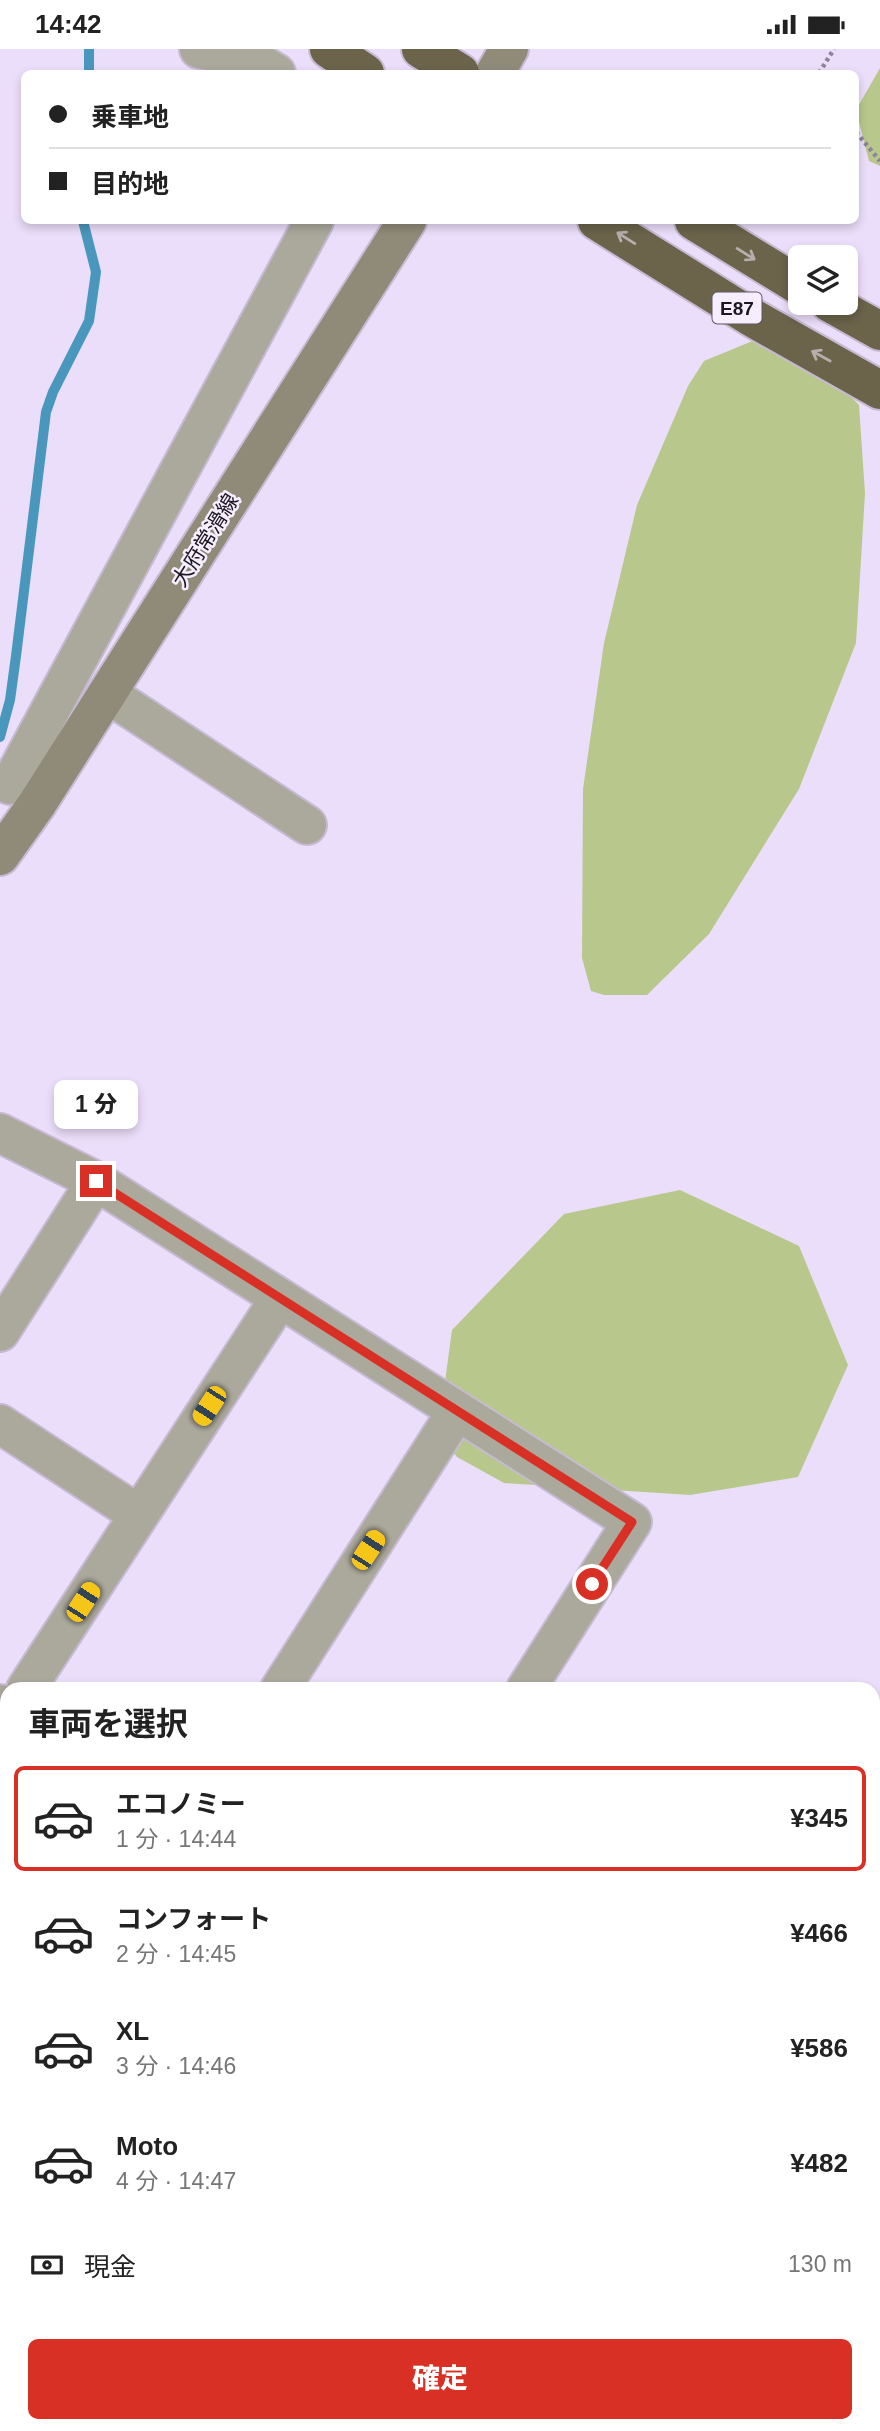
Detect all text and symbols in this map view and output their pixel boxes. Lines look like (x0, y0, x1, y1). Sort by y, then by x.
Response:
text: 14:42 (35, 9, 102, 39)
text: 乗車地 (91, 102, 169, 132)
text: 目的地 (91, 169, 169, 199)
one-way arrow (617, 231, 636, 246)
map controls (788, 245, 858, 315)
button: layers (788, 245, 858, 315)
one-way arrow (736, 247, 756, 261)
road number: E87 (712, 293, 762, 323)
one-way arrow (811, 349, 831, 363)
street label: 大府常滑線 (167, 489, 243, 591)
callout: 1 分 (54, 1079, 138, 1129)
text: 1 分 (75, 1091, 117, 1117)
route end (80, 1165, 112, 1197)
car (189, 1383, 230, 1429)
car (348, 1527, 389, 1573)
route start (576, 1568, 608, 1600)
car (63, 1579, 104, 1625)
text: 車両を選択 (28, 1706, 188, 1742)
icon: car (32, 1787, 95, 1850)
text: エコノミー (116, 1789, 246, 1819)
text: ¥345 (790, 1803, 848, 1833)
text: 1 分 · 14:44 (116, 1826, 236, 1852)
icon: car (32, 1902, 95, 1965)
text: コンフォート (116, 1904, 271, 1934)
text: ¥466 (790, 1918, 848, 1948)
text: 2 分 · 14:45 (116, 1941, 236, 1967)
text: XL (116, 2016, 149, 2046)
icon: car (32, 2017, 95, 2080)
text: ¥586 (790, 2033, 848, 2063)
text: 3 分 · 14:46 (116, 2053, 236, 2079)
text: Moto (116, 2131, 178, 2161)
icon: car (32, 2132, 95, 2195)
text: ¥482 (790, 2148, 848, 2178)
text: 4 分 · 14:47 (116, 2168, 236, 2194)
icon: cash (28, 2246, 66, 2284)
text: 130 m (788, 2251, 852, 2277)
text: 現金 (84, 2252, 136, 2282)
button: 確定 (28, 2339, 852, 2419)

